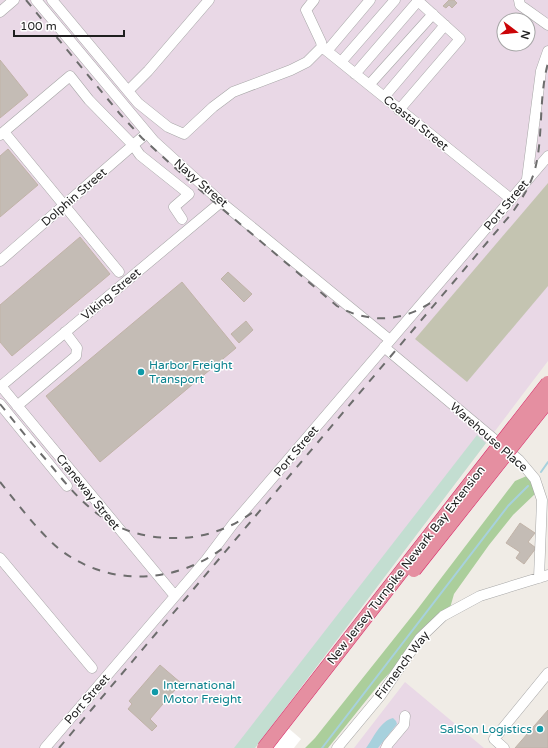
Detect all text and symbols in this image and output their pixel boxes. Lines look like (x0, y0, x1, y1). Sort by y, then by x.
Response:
scale bar (14, 12, 124, 38)
north arrow (496, 12, 536, 52)
text: 100 m (20, 19, 57, 33)
text: N (518, 29, 533, 41)
street label: Coastal Street (381, 93, 452, 154)
street label: Navy Street (171, 156, 231, 210)
street label: Dolphin Street (39, 165, 110, 229)
street label: Port Street (481, 177, 531, 233)
street label: Viking Street (79, 265, 144, 323)
place label: Harbor Freight Transport (149, 358, 233, 386)
marker: Harbor Freight Transport (136, 367, 146, 377)
street label: Warehouse Place (447, 400, 531, 475)
street label: Port Street (271, 423, 321, 479)
street label: Craneway Street (53, 451, 123, 533)
street label: New Jersey Turnpike Newark Bay Extension (324, 463, 488, 667)
street label: Firmench Way (372, 628, 432, 702)
street label: Port Street (61, 671, 113, 727)
place label: International Motor Freight (163, 678, 242, 706)
marker: International Motor Freight (150, 687, 160, 697)
place label: SalSon Logistics (440, 722, 532, 736)
marker: SalSon Logistics (535, 724, 545, 734)

